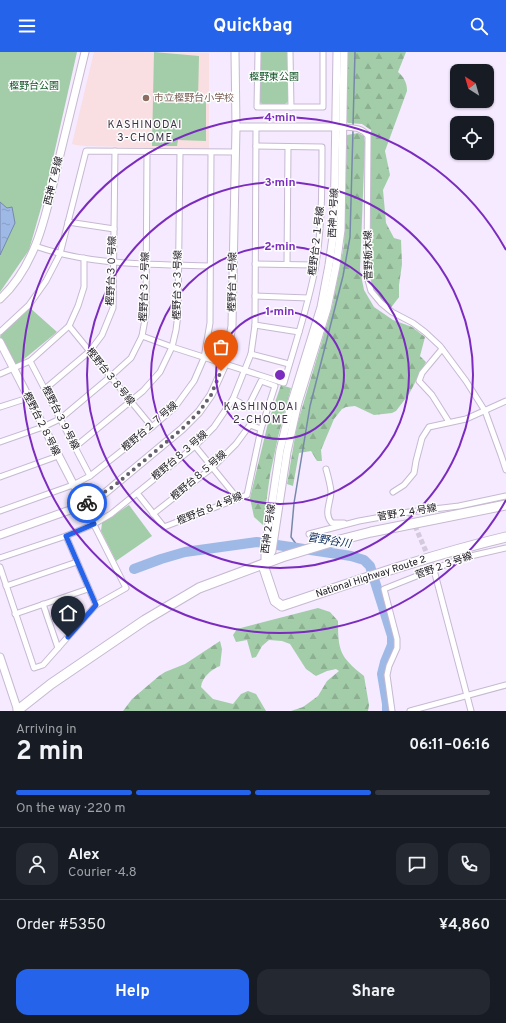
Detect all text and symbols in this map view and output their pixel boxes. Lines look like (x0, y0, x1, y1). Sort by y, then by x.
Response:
icon: menu (16, 15, 38, 37)
text: Quickbag (213, 15, 293, 38)
icon: search (468, 15, 490, 37)
north arrow (450, 64, 494, 108)
map controls (450, 64, 494, 160)
park label: 樫野東公園 (249, 71, 299, 84)
park label: 樫野台公園 (9, 80, 59, 93)
place label: 市立樫野台小学校 (154, 92, 234, 105)
marker: 市立樫野台小学校 (141, 93, 151, 103)
text: 4 min (264, 110, 296, 126)
button: locate (450, 116, 494, 160)
district label: KASHINODAI 3-CHOME (108, 118, 182, 145)
street label: 西神７号線 (42, 155, 66, 207)
text: 3 min (264, 175, 296, 191)
street label: 西神２号線 (326, 188, 342, 238)
street label: 樫野台２１号線 (306, 205, 328, 277)
street label: 菅野栃木線 (362, 230, 376, 280)
street label: 樫野台３０号線 (104, 236, 120, 306)
text: 2 min (264, 239, 296, 255)
street label: 樫野台３３号線 (171, 250, 185, 320)
street label: 樫野台３２号線 (137, 252, 153, 322)
street label: 樫野台１号線 (226, 252, 240, 312)
text: 1 min (266, 304, 294, 320)
pin (204, 330, 238, 371)
icon: bag (210, 336, 232, 358)
street label: 樫野台３８号線 (83, 346, 137, 408)
centre of rings (273, 368, 287, 382)
street label: 樫野台３９号線 (38, 384, 82, 452)
street label: 樫野台２８号線 (19, 390, 63, 458)
street label: 樫野台２７号線 (119, 399, 181, 455)
district label: KASHINODAI 2-CHOME (224, 400, 298, 427)
street label: 樫野台８３号線 (149, 428, 211, 484)
street label: 樫野台８５号線 (168, 448, 230, 504)
courier (67, 483, 107, 523)
street label: 樫野台８４号線 (175, 490, 245, 528)
icon: bike (76, 492, 98, 514)
street label: 菅野２４号線 (376, 502, 438, 524)
street label: 西神２号線 (259, 503, 279, 555)
water label: 菅野谷川 (306, 531, 353, 552)
street label: 菅野２３号線 (414, 550, 474, 582)
street label: National Highway Route 2 (314, 553, 428, 601)
pin (51, 596, 85, 637)
icon: home (57, 602, 79, 624)
text: Arriving in (16, 722, 77, 738)
text: 2 min (16, 736, 84, 769)
text: 06:11–06:16 (409, 736, 490, 755)
text: On the way · 220 m (16, 801, 125, 817)
button: person (16, 843, 58, 885)
button: chat (396, 843, 438, 885)
button: phone (448, 843, 490, 885)
text: Alex (68, 846, 100, 865)
text: Courier · 4.8 (68, 865, 137, 881)
text: Order #5350 (16, 916, 106, 935)
text: ¥4,860 (439, 916, 490, 935)
button: Help (16, 969, 249, 1015)
button: Share (257, 969, 490, 1015)

